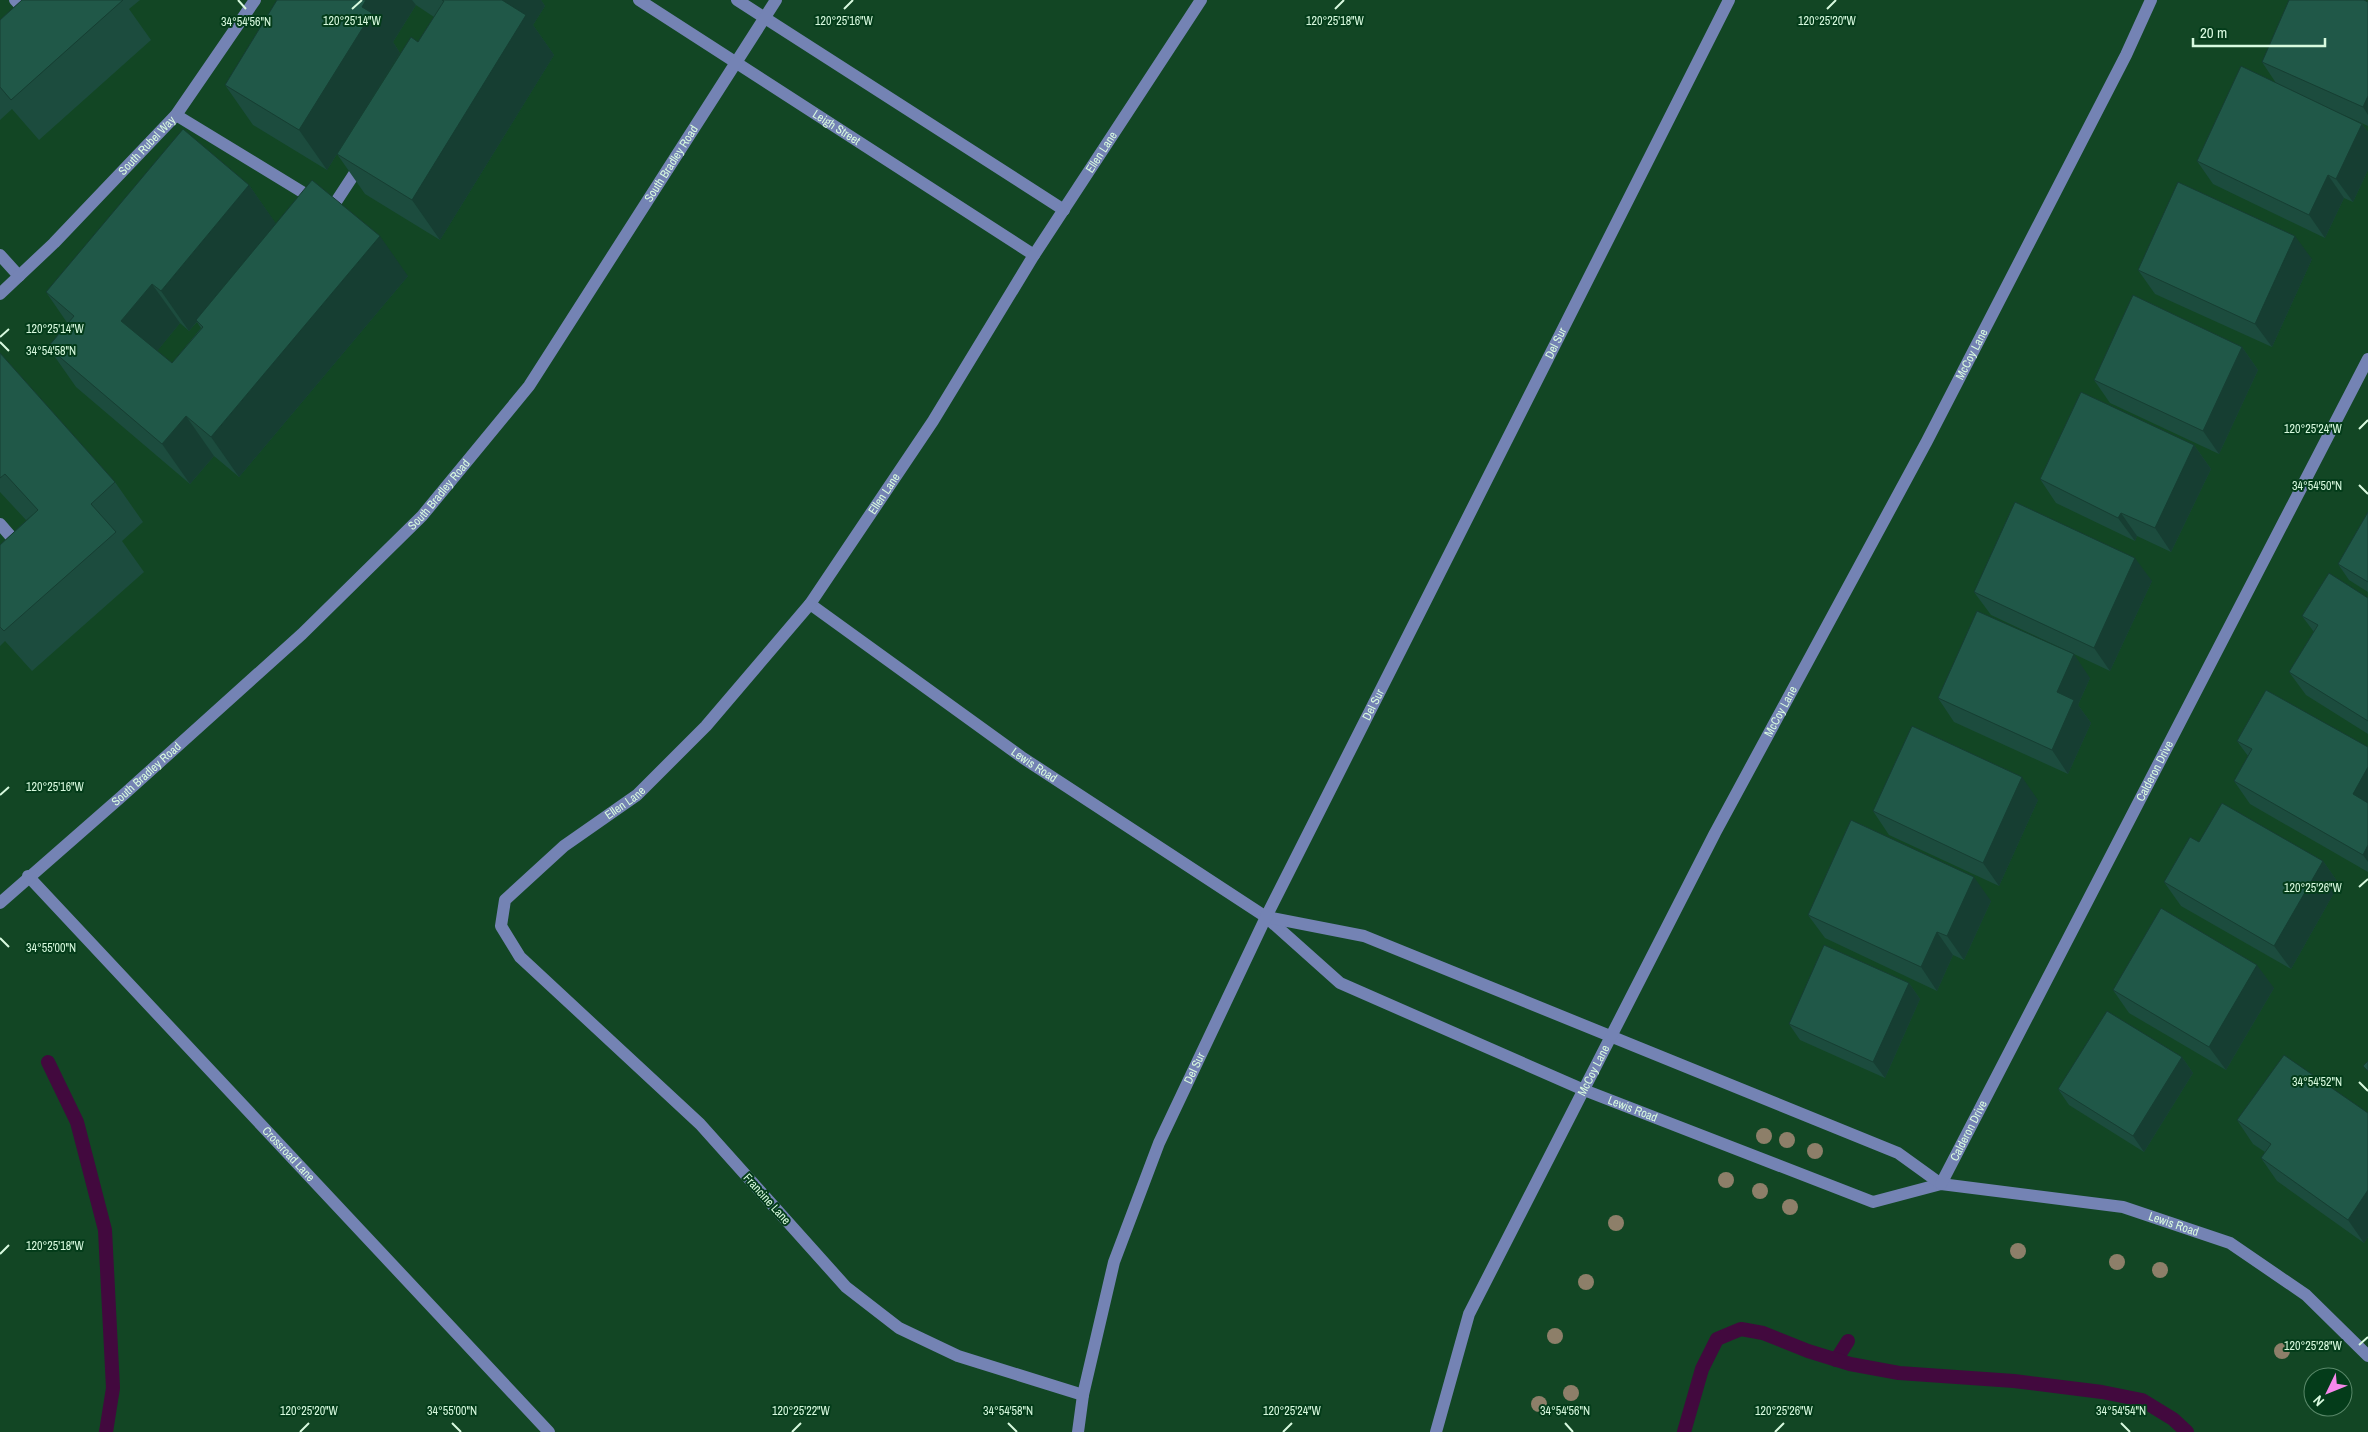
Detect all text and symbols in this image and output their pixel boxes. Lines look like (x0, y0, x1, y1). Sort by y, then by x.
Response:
text: 120°25'14"W (323, 13, 382, 29)
text: 120°25'16"W (815, 13, 874, 29)
text: 120°25'18"W (1306, 13, 1365, 29)
text: 120°25'20"W (1798, 13, 1857, 29)
text: 34°54'56"N (221, 14, 271, 30)
scale bar (2193, 15, 2326, 47)
text: 20 m (2200, 22, 2227, 43)
street label: Leigh Street (810, 106, 864, 149)
street label: South Rubel Way (115, 112, 179, 179)
street label: South Bradley Road (641, 122, 702, 205)
street label: Ellen Lane (1082, 128, 1121, 176)
text: 120°25'14"W (26, 321, 85, 337)
street label: Del Sur (1541, 324, 1571, 361)
street label: McCoy Lane (1952, 326, 1991, 383)
text: 34°54'58"N (26, 343, 76, 359)
text: 120°25'24"W (2284, 421, 2343, 437)
street label: South Bradley Road (404, 456, 474, 534)
street label: Ellen Lane (864, 470, 904, 518)
text: 34°54'50"N (2292, 478, 2342, 494)
street label: McCoy Lane (1761, 683, 1801, 740)
street label: Del Sur (1359, 686, 1388, 723)
street label: Calderon Drive (2132, 738, 2177, 804)
street label: South Bradley Road (108, 739, 185, 810)
street label: Lewis Road (1008, 744, 1060, 786)
text: 120°25'16"W (26, 779, 85, 795)
street label: Ellen Lane (602, 783, 649, 823)
text: 120°25'26"W (2284, 880, 2343, 896)
text: 34°55'00"N (26, 940, 76, 956)
street label: McCoy Lane (1574, 1042, 1613, 1099)
street label: Del Sur (1180, 1049, 1209, 1086)
text: 34°54'52"N (2292, 1074, 2342, 1090)
street label: Lewis Road (1605, 1092, 1660, 1126)
street label: Calderon Drive (1946, 1098, 1991, 1164)
street label: Crossroad Lane (259, 1123, 318, 1185)
street label: Francine Lane (740, 1170, 794, 1228)
street label: Lewis Road (2146, 1208, 2201, 1240)
text: 120°25'18"W (26, 1238, 85, 1254)
text: 120°25'28"W (2284, 1338, 2343, 1354)
north arrow (2303, 1367, 2353, 1417)
text: N (2309, 1392, 2328, 1410)
text: 120°25'20"W (280, 1403, 339, 1419)
text: 34°55'00"N (427, 1403, 477, 1419)
text: 120°25'22"W (772, 1403, 831, 1419)
text: 34°54'58"N (983, 1403, 1033, 1419)
text: 120°25'24"W (1263, 1403, 1322, 1419)
text: 34°54'56"N (1540, 1403, 1590, 1419)
text: 120°25'26"W (1755, 1403, 1814, 1419)
text: 34°54'54"N (2096, 1403, 2146, 1419)

